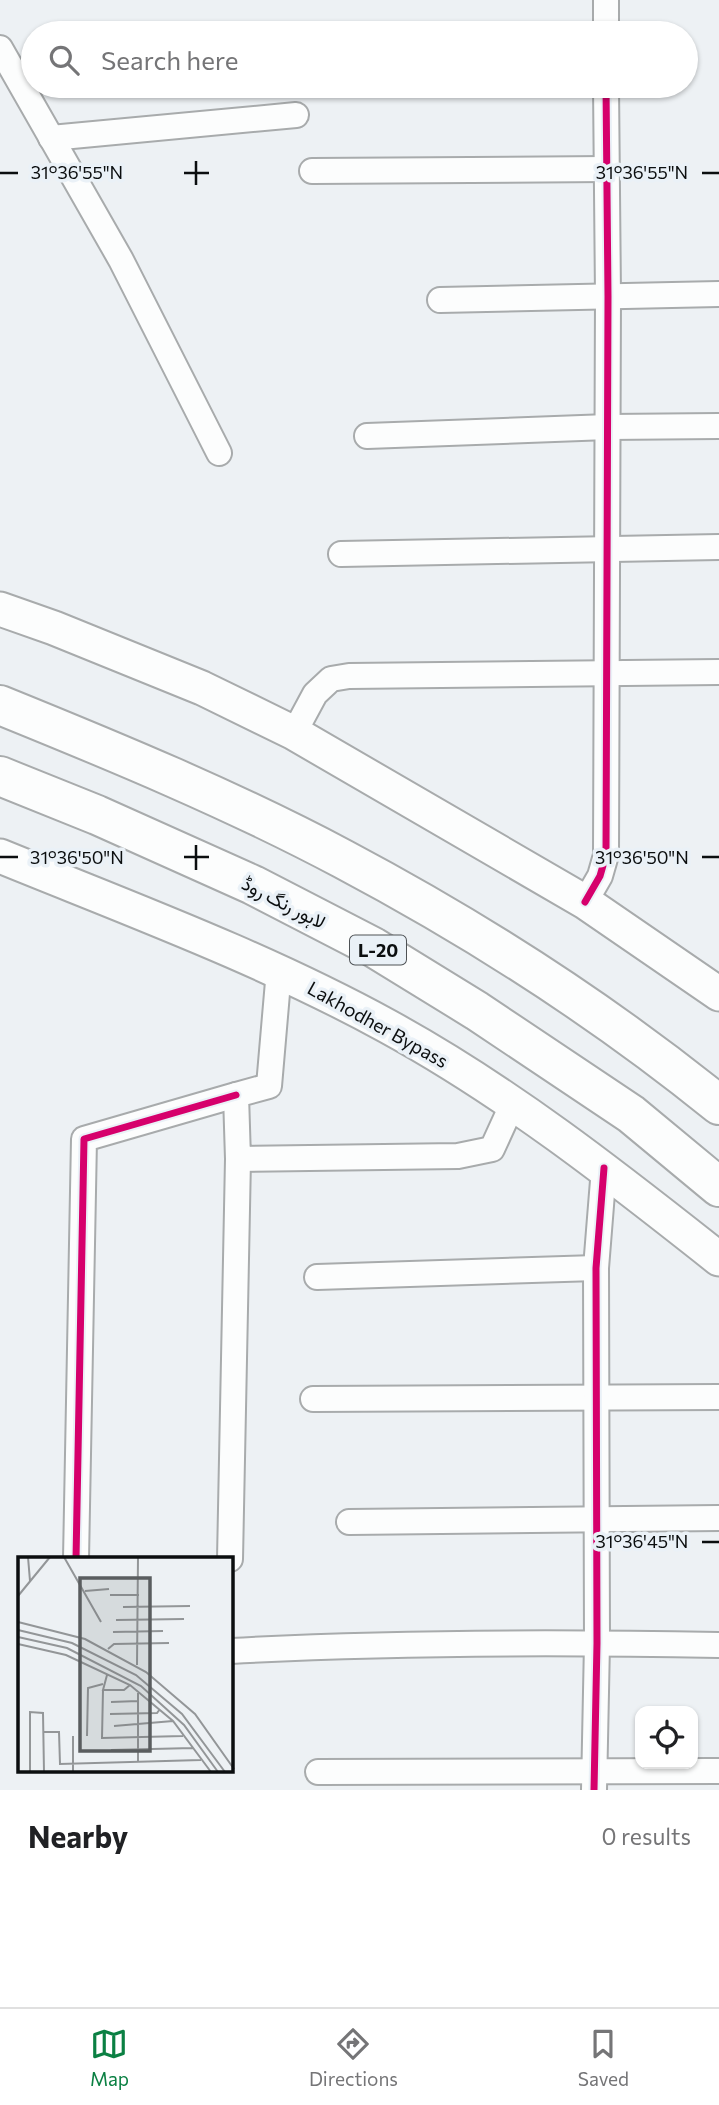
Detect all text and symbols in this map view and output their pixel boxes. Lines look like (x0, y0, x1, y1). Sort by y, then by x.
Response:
search box (21, 21, 698, 98)
icon: search (45, 41, 83, 79)
text: Search here (101, 44, 239, 75)
text: 31°36'55"N (31, 161, 123, 183)
text: 31°36'55"N (596, 161, 688, 183)
text: 31°36'50"N (30, 846, 124, 868)
text: 31°36'50"N (595, 846, 689, 868)
street label: لاہور رنگ روڈ (237, 871, 330, 935)
road number: L-20 (350, 936, 406, 965)
street label: Lakhodher Bypass (304, 976, 452, 1072)
text: 31°36'45"N (596, 1530, 688, 1552)
inset map (18, 1557, 233, 1772)
map controls (635, 1706, 698, 1769)
button: locate (635, 1706, 698, 1769)
text: Nearby (28, 1817, 128, 1854)
text: 0 results (602, 1822, 691, 1850)
tab: Map (90, 2025, 129, 2090)
tab: Directions (309, 2025, 398, 2090)
tab: Saved (578, 2025, 629, 2090)

